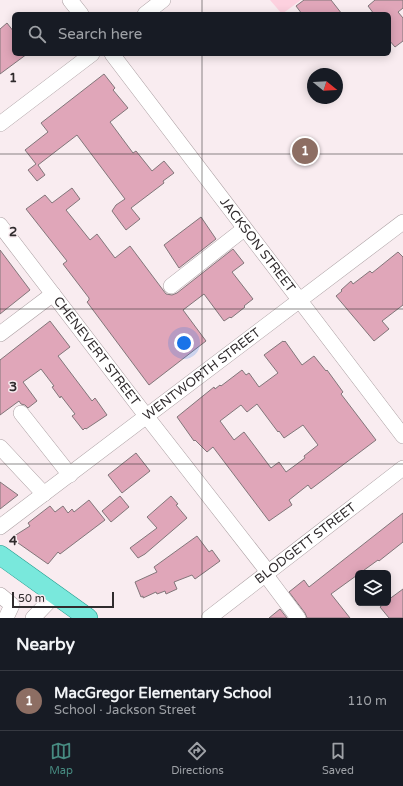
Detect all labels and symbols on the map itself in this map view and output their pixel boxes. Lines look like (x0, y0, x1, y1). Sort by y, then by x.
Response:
north arrow (307, 68, 343, 104)
text: 1 (9, 70, 17, 86)
pin: 1 (292, 136, 318, 166)
street label: JACKSON STREET (216, 194, 299, 296)
text: 2 (9, 224, 17, 240)
street label: CHENEVERT STREET (50, 294, 144, 409)
street label: WENTWORTH STREET (140, 325, 264, 424)
your location (174, 333, 194, 353)
text: 3 (9, 379, 17, 395)
street label: BLODGETT STREET (252, 499, 359, 587)
text: 4 (9, 533, 18, 549)
scale bar (12, 590, 114, 609)

